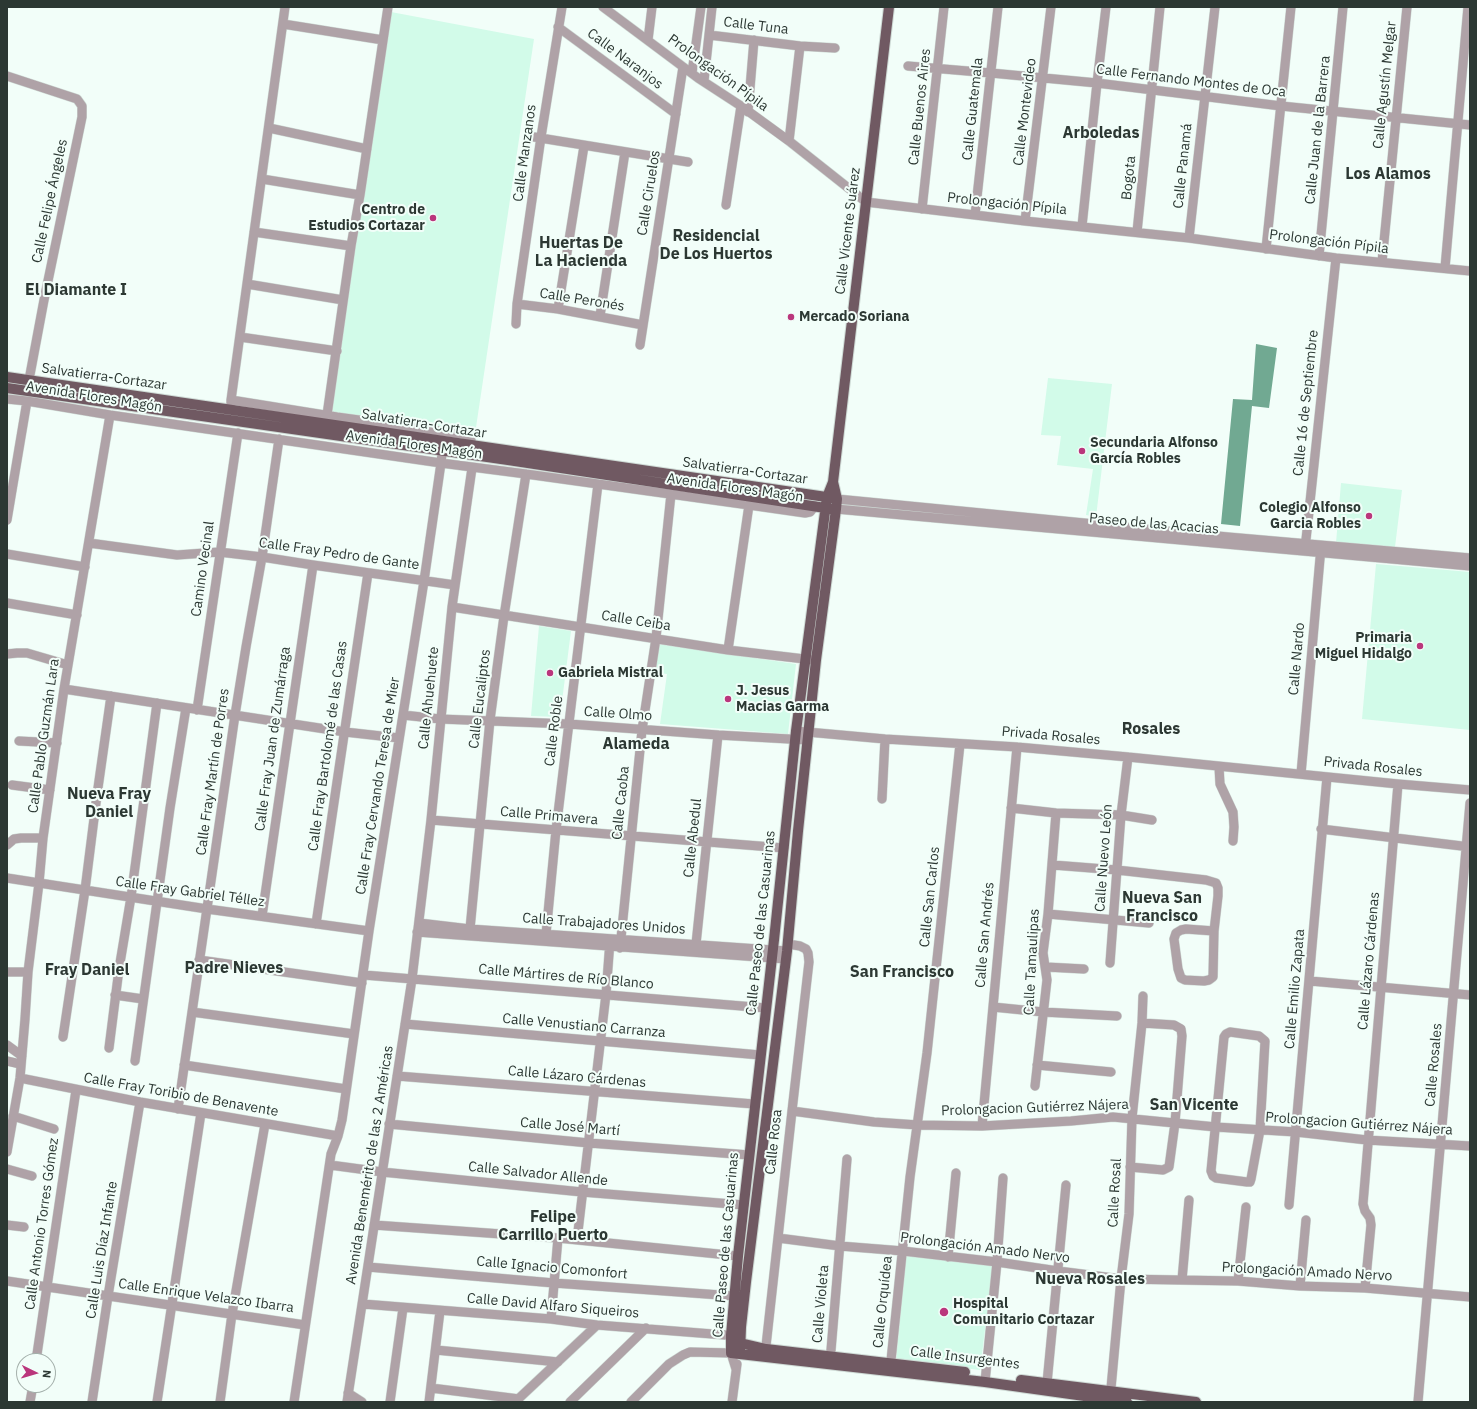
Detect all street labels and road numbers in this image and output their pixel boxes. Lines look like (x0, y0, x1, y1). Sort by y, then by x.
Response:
street label: Calle Tuna (723, 14, 789, 38)
street label: Calle Agustín Melgar (1370, 20, 1400, 150)
street label: Calle Naranjos (584, 25, 666, 93)
street label: Prolongación Pípila (664, 31, 772, 115)
street label: Calle Buenos Aires (906, 48, 934, 166)
street label: Calle Juan de la Barrera (1302, 55, 1334, 205)
street label: Calle Guatemala (959, 57, 987, 161)
street label: Calle Montevideo (1010, 57, 1040, 167)
street label: Calle Fernando Montes de Oca (1095, 61, 1287, 101)
street label: Calle Manzanos (510, 103, 540, 203)
street label: Calle Panamá (1170, 123, 1196, 209)
street label: Calle Felipe Ángeles (29, 137, 71, 265)
street label: Calle Ciruelos (634, 149, 664, 237)
street label: Bogota (1118, 155, 1140, 201)
street label: Calle Vicente Suárez (832, 166, 864, 296)
street label: Prolongación Pípila (946, 189, 1068, 219)
street label: Prolongación Pípila (1268, 226, 1390, 258)
street label: Calle Peronés (538, 285, 626, 315)
street label: Calle 16 de Septiembre (1290, 329, 1322, 477)
street label: Salvatierra-Cortazar (40, 360, 168, 394)
street label: Avenida Flores Magón (25, 378, 163, 416)
street label: Salvatierra-Cortazar (360, 406, 488, 442)
street label: Avenida Flores Magón (345, 427, 483, 463)
street label: Salvatierra-Cortazar (681, 454, 809, 488)
street label: Avenida Flores Magón (666, 470, 804, 506)
street label: Paseo de las Acacias (1088, 510, 1220, 538)
street label: Camino Vecinal (188, 520, 218, 618)
street label: Calle Fray Pedro de Gante (258, 534, 420, 574)
street label: Calle Ceiba (600, 607, 672, 635)
street label: Calle Nardo (1285, 622, 1309, 696)
street label: Calle Fray Bartolomé de las Casas (305, 640, 351, 852)
street label: Calle Fray Juan de Zumárraga (252, 646, 294, 832)
street label: Calle Ahuehuete (415, 646, 443, 750)
street label: Calle Eucaliptos (466, 648, 494, 750)
street label: Calle Pablo Guzmán Lara (25, 658, 63, 814)
street label: Calle Fray Cervando Teresa de Mier (352, 676, 404, 896)
street label: Calle Fray Martín de Porres (193, 687, 233, 857)
street label: Calle Roble (541, 695, 567, 767)
street label: Calle Olmo (583, 703, 653, 725)
street label: Privada Rosales (1001, 723, 1101, 749)
street label: Privada Rosales (1323, 753, 1423, 781)
street label: Calle Caoba (609, 765, 633, 841)
street label: Calle Abedul (680, 798, 706, 878)
street label: Calle Primavera (499, 803, 599, 829)
street label: Calle Nuevo León (1092, 803, 1116, 913)
street label: Calle Paseo de las Casuarinas (743, 830, 779, 1016)
street label: Calle San Carlos (916, 846, 944, 948)
street label: Calle Fray Gabriel Téllez (114, 873, 266, 911)
street label: Calle San Andrés (972, 881, 998, 989)
street label: Calle Lázaro Cárdenas (1355, 891, 1383, 1031)
street label: Calle Tamaulipas (1021, 908, 1043, 1016)
street label: Calle Trabajadores Unidos (522, 910, 686, 938)
street label: Calle Emilio Zapata (1281, 928, 1309, 1050)
street label: Calle Mártires de Río Blanco (478, 961, 654, 993)
street label: Calle Venustiano Carranza (502, 1010, 666, 1042)
street label: Calle Rosales (1422, 1022, 1446, 1108)
street label: Avenida Benemérito de las 2 Américas (343, 1044, 397, 1286)
street label: Calle Lázaro Cárdenas (507, 1063, 647, 1091)
street label: Calle Fray Toribio de Benavente (82, 1070, 280, 1120)
street label: Prolongacion Gutiérrez Nájera (941, 1096, 1129, 1120)
street label: Calle Rosa (762, 1109, 786, 1175)
street label: Prolongacion Gutiérrez Nájera (1265, 1109, 1453, 1139)
street label: Calle José Martí (519, 1114, 621, 1140)
street label: Calle Antonio Torres Gómez (22, 1137, 62, 1311)
street label: Calle Paseo de las Casuarinas (710, 1152, 742, 1338)
street label: Calle Salvador Allende (467, 1158, 609, 1190)
street label: Calle Rosal (1105, 1158, 1125, 1228)
street label: Calle Luis Díaz Infante (83, 1180, 121, 1320)
street label: Prolongación Amado Nervo (899, 1229, 1071, 1267)
street label: Calle Ignacio Comonfort (476, 1253, 628, 1283)
street label: Calle Orquídea (870, 1255, 896, 1349)
street label: Prolongación Amado Nervo (1221, 1259, 1393, 1285)
street label: Calle Violeta (809, 1264, 833, 1344)
street label: Calle Enrique Velazco Ibarra (117, 1275, 295, 1317)
street label: Calle David Alfaro Siqueiros (466, 1290, 640, 1322)
street label: Calle Insurgentes (909, 1343, 1021, 1373)

